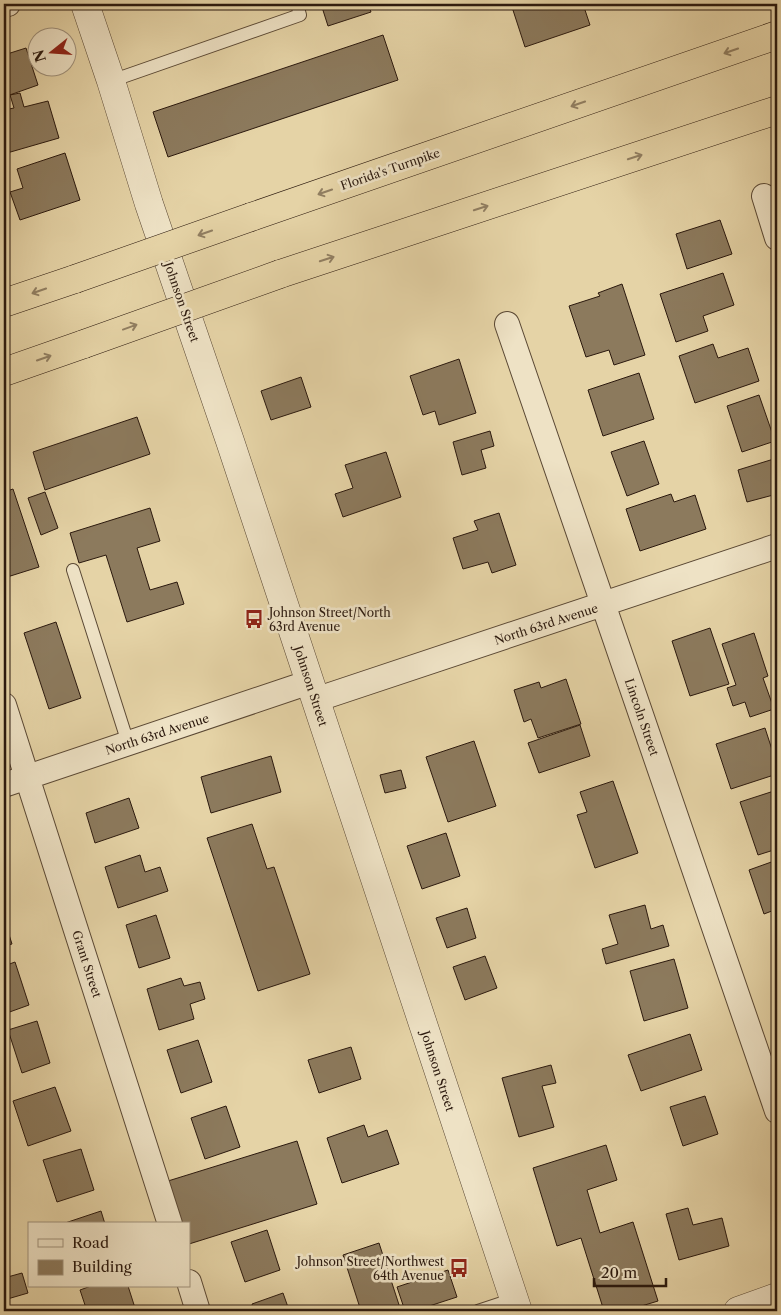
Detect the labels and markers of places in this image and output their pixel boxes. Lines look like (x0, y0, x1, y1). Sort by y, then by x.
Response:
place label: Johnson Street/North 63rd Avenue (267, 605, 391, 634)
bus stop icon: Johnson Street/North 63rd Avenue (243, 608, 265, 630)
place label: Johnson Street/Northwest 64th Avenue (295, 1254, 445, 1283)
bus stop icon: Johnson Street/Northwest 64th Avenue (448, 1257, 470, 1279)

